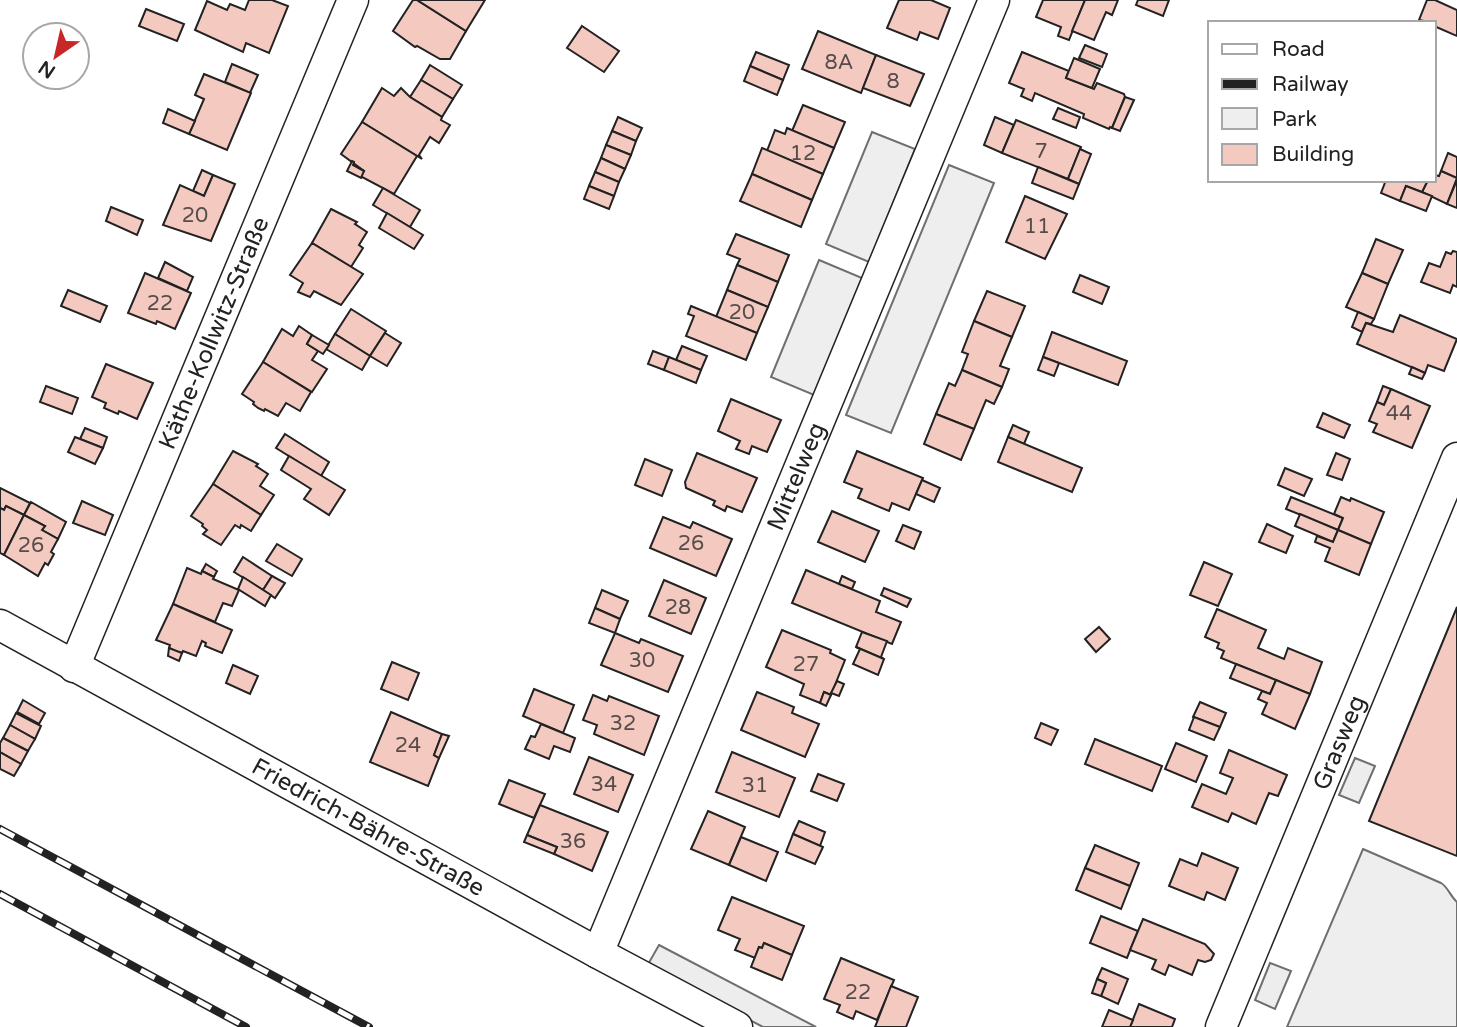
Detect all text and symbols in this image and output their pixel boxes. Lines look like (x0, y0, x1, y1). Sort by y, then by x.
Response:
north arrow (21, 21, 91, 91)
legend (1208, 21, 1436, 182)
text: Road (1272, 37, 1325, 62)
house number: 8A (825, 50, 853, 75)
text: N (35, 56, 60, 83)
house number: 8 (886, 69, 900, 94)
text: Railway (1272, 72, 1349, 97)
text: Park (1272, 107, 1317, 132)
house number: 7 (1034, 139, 1048, 164)
house number: 12 (790, 141, 816, 166)
text: Building (1272, 142, 1354, 167)
house number: 20 (182, 203, 208, 228)
street label: Käthe-Kollwitz-Straße (152, 213, 275, 453)
house number: 11 (1024, 214, 1050, 239)
house number: 22 (147, 291, 173, 316)
house number: 20 (729, 300, 755, 325)
house number: 44 (1386, 401, 1412, 426)
street label: Mittelweg (761, 418, 831, 535)
house number: 26 (678, 531, 704, 556)
house number: 26 (18, 533, 44, 558)
house number: 28 (665, 595, 691, 620)
house number: 30 (629, 648, 655, 673)
house number: 27 (793, 652, 819, 677)
street label: Grasweg (1306, 691, 1372, 794)
house number: 32 (610, 711, 636, 736)
house number: 24 (395, 733, 421, 758)
street label: Friedrich-Bähre-Straße (247, 751, 490, 902)
house number: 34 (591, 772, 617, 797)
house number: 31 (742, 773, 768, 798)
house number: 36 (560, 829, 586, 854)
house number: 22 (845, 980, 871, 1005)

